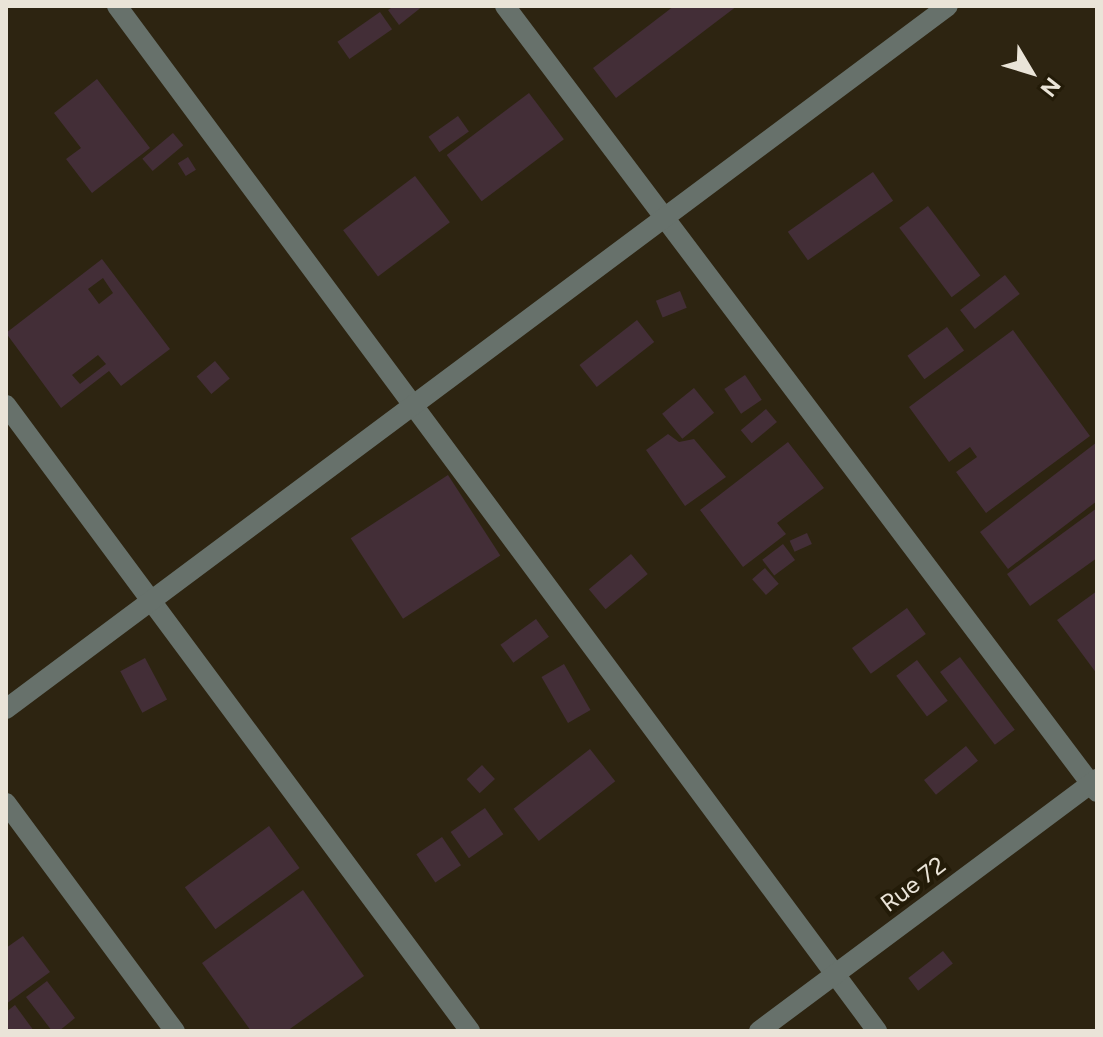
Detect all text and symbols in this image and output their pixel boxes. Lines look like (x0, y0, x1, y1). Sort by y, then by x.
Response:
north arrow (991, 32, 1071, 112)
text: N (1034, 72, 1066, 102)
street label: Rue 72 (875, 850, 951, 918)

